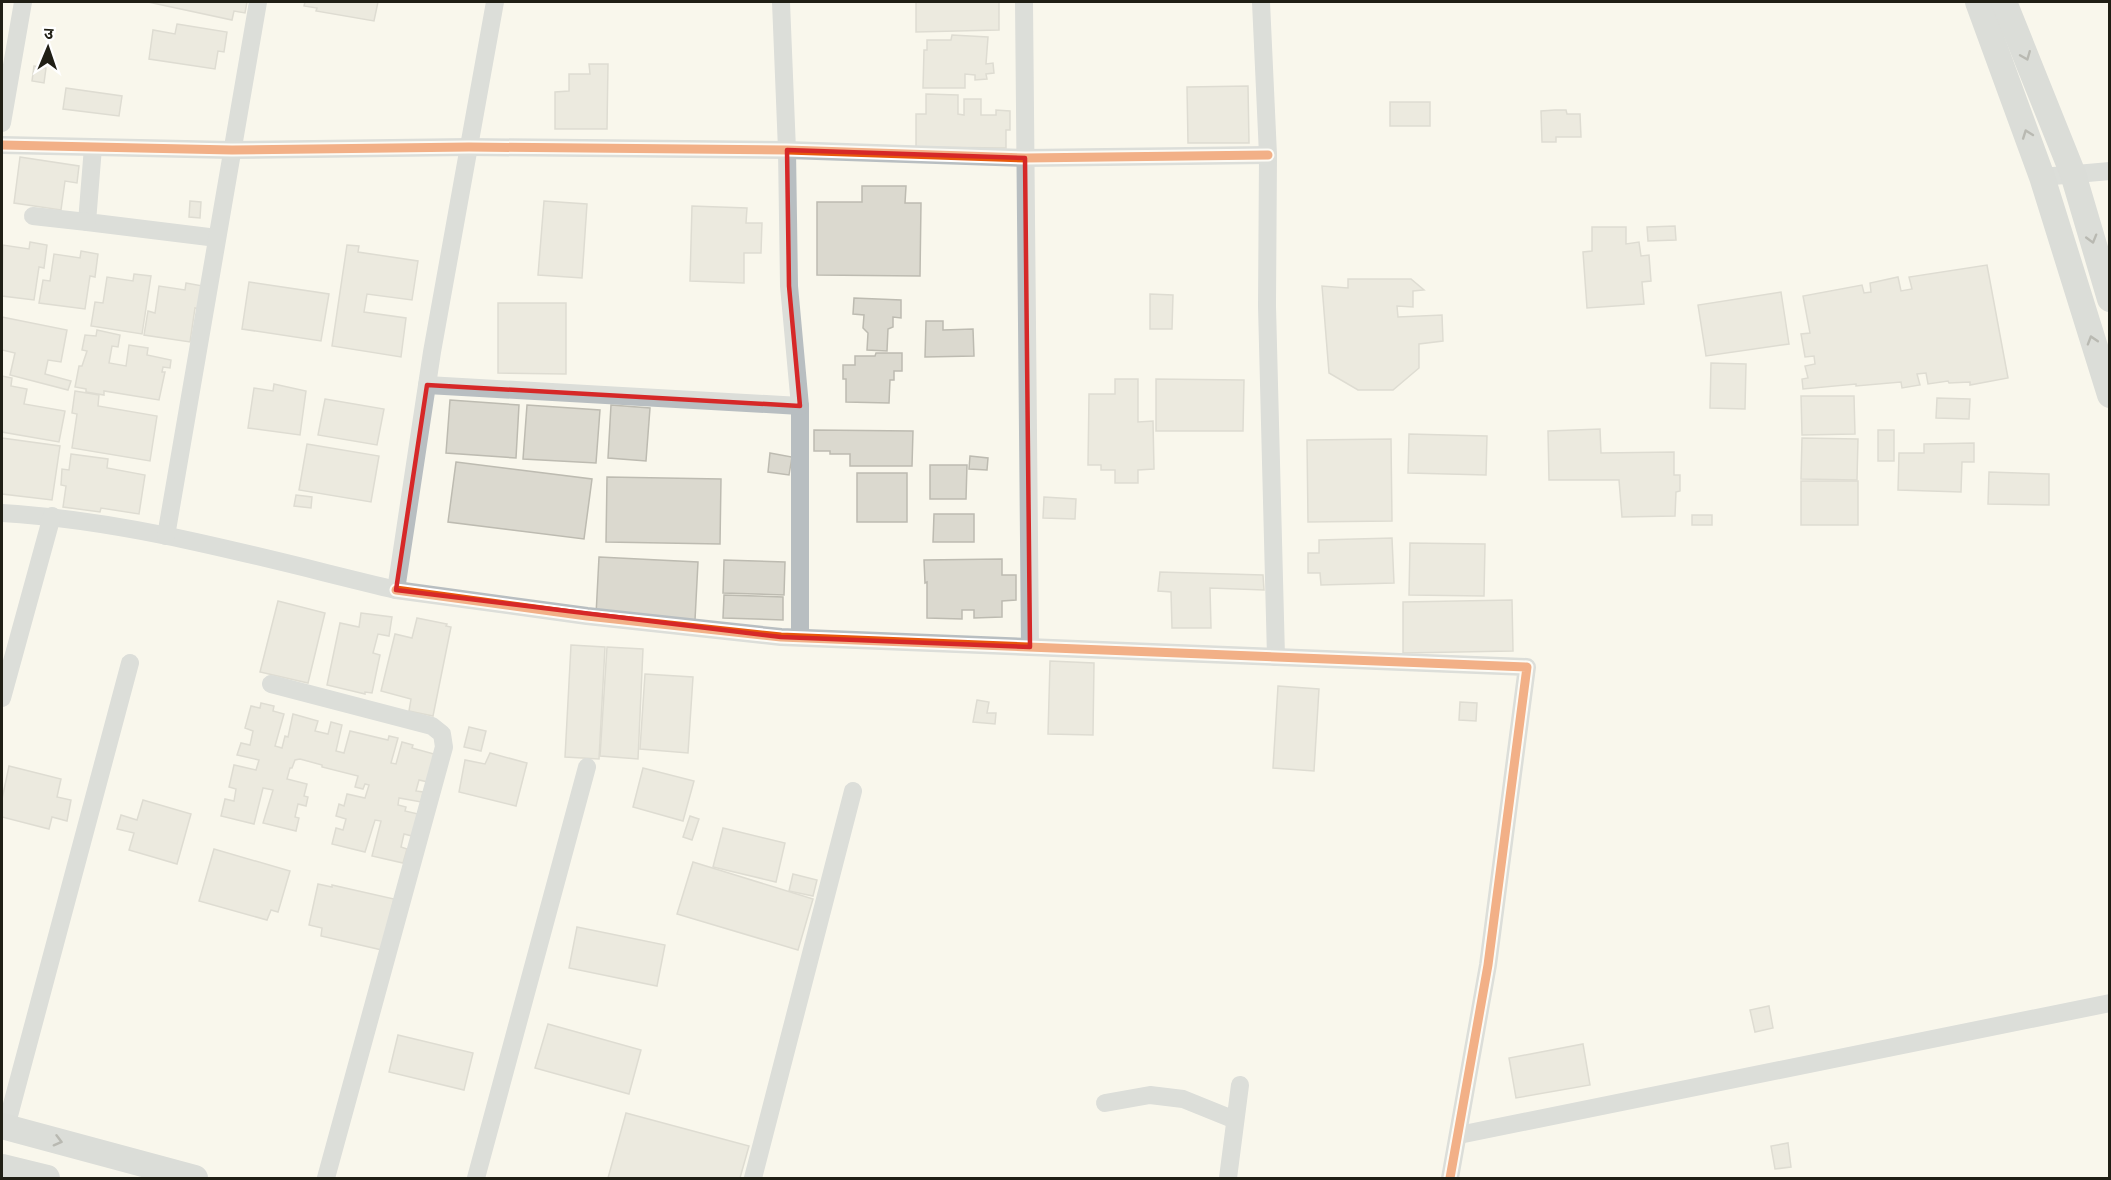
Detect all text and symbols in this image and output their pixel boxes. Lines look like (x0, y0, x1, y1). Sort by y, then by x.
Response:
north arrow (18, 18, 78, 78)
text: उ (43, 22, 54, 43)
one-way arrow (2019, 50, 2031, 61)
one-way arrow (2021, 129, 2034, 140)
one-way arrow (2085, 233, 2097, 244)
one-way arrow (2087, 335, 2099, 346)
one-way arrow (53, 1134, 63, 1147)

